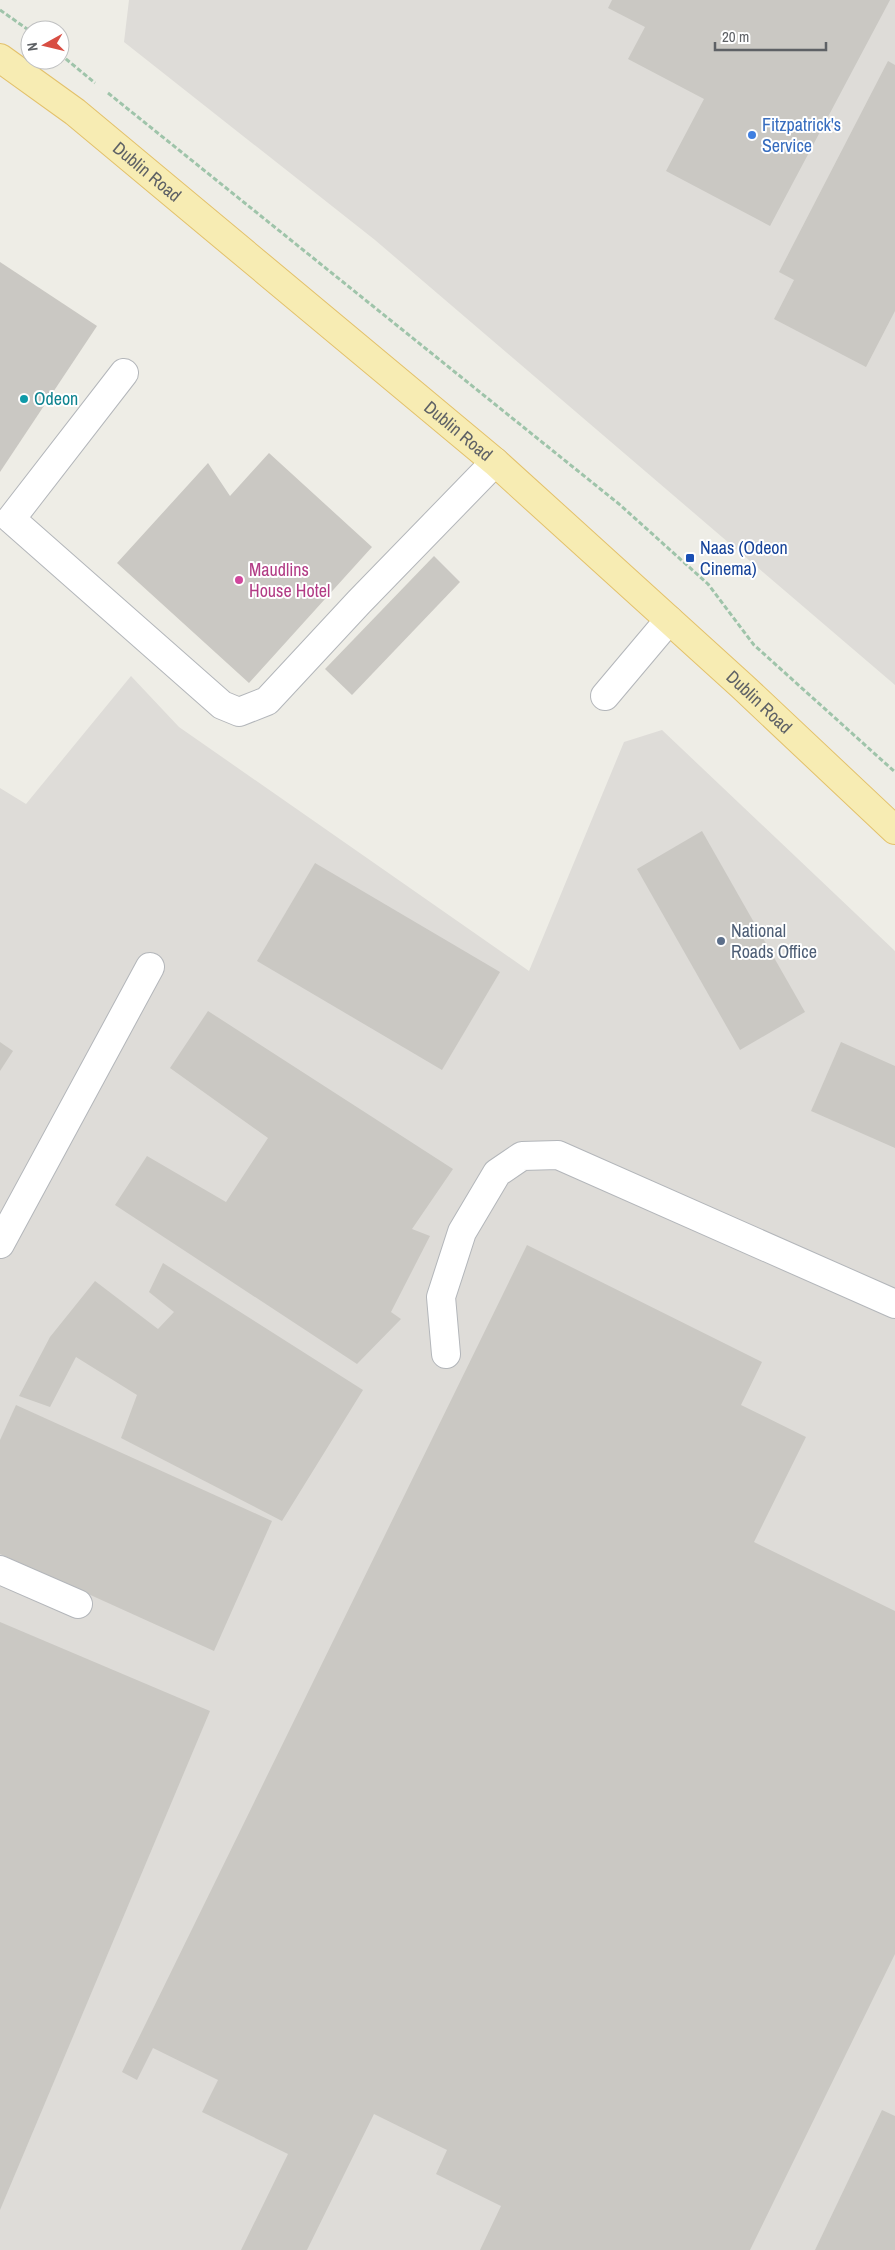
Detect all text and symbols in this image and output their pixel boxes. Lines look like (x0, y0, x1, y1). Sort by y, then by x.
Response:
north arrow (20, 20, 70, 70)
scale bar (715, 20, 826, 52)
text: 20 m (722, 26, 749, 47)
text: N (23, 41, 42, 52)
place label: Fitzpatrick's Service (762, 112, 841, 158)
marker: Fitzpatrick's Service (746, 129, 758, 141)
street label: Dublin Road (108, 136, 187, 207)
place label: Odeon (34, 386, 78, 411)
marker: Odeon (18, 393, 30, 405)
street label: Dublin Road (419, 395, 498, 467)
place label: Naas (Odeon Cinema) (700, 535, 788, 581)
marker: Naas (Odeon Cinema) (684, 552, 696, 564)
place label: Maudlins House Hotel (249, 557, 330, 603)
marker: Maudlins House Hotel (233, 574, 245, 586)
street label: Dublin Road (721, 665, 798, 739)
place label: National Roads Office (731, 918, 817, 964)
marker: National Roads Office (715, 935, 727, 947)

